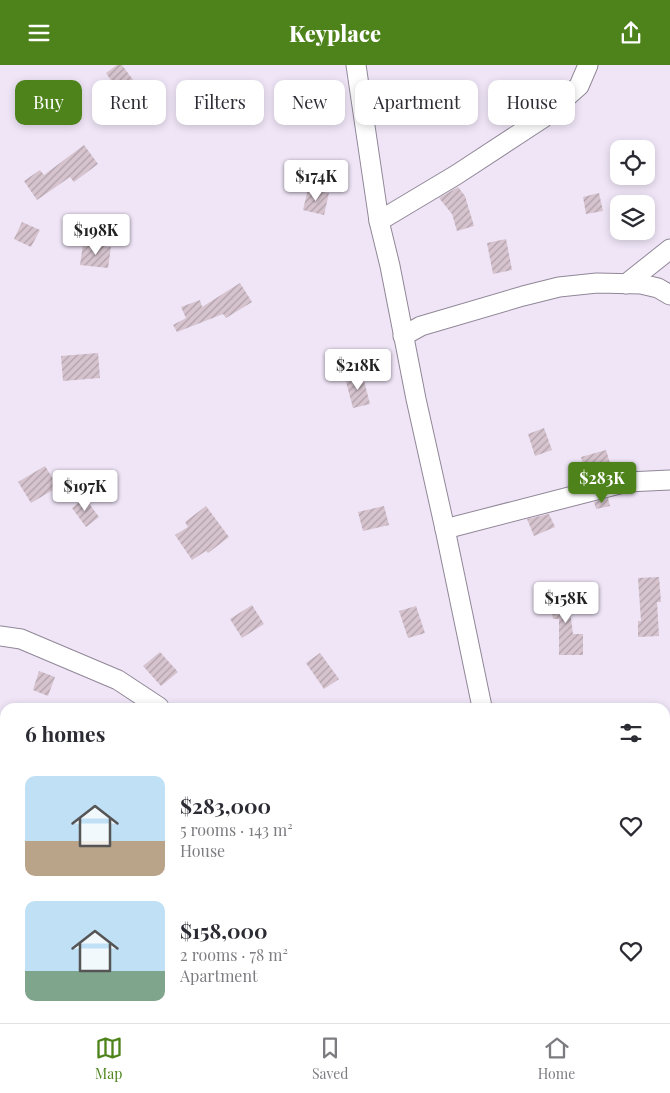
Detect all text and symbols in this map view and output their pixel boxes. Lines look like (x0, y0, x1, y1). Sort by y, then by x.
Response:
text: Keyplace (289, 18, 381, 48)
icon: menu (25, 19, 53, 47)
icon: share (617, 19, 645, 47)
chip: Buy (15, 80, 82, 125)
chip: Rent (92, 80, 166, 125)
chip: Filters (176, 80, 264, 125)
chip: New (274, 80, 345, 125)
chip: Apartment (355, 80, 478, 125)
chip: House (488, 80, 575, 125)
map controls (610, 140, 655, 240)
button: locate (610, 140, 655, 185)
pin: $174K (281, 159, 351, 202)
text: $174K (295, 165, 337, 186)
button: layers (610, 195, 655, 240)
pin: $198K (61, 213, 131, 256)
text: $198K (74, 219, 118, 240)
pin: $218K (323, 349, 393, 391)
text: $218K (336, 354, 380, 375)
pin: $283K (567, 461, 637, 504)
text: $283K (579, 467, 625, 488)
pin: $197K (50, 469, 120, 512)
text: $197K (64, 475, 106, 496)
pin: $158K (531, 581, 601, 624)
text: $158K (545, 587, 587, 608)
text: 6 homes (25, 719, 105, 747)
icon: filters (617, 719, 645, 747)
text: $283,000 (180, 791, 271, 819)
icon: home (65, 796, 125, 856)
icon: heart (617, 812, 645, 840)
text: 5 rooms · 143 m² (180, 819, 293, 840)
text: House (180, 840, 225, 861)
text: $158,000 (180, 916, 268, 944)
icon: home (65, 921, 125, 981)
icon: heart (617, 937, 645, 965)
text: 2 rooms · 78 m² (180, 944, 288, 965)
text: Apartment (180, 965, 258, 986)
tab: Map (95, 1034, 123, 1083)
tab: Saved (312, 1034, 348, 1083)
tab: Home (538, 1034, 575, 1083)

